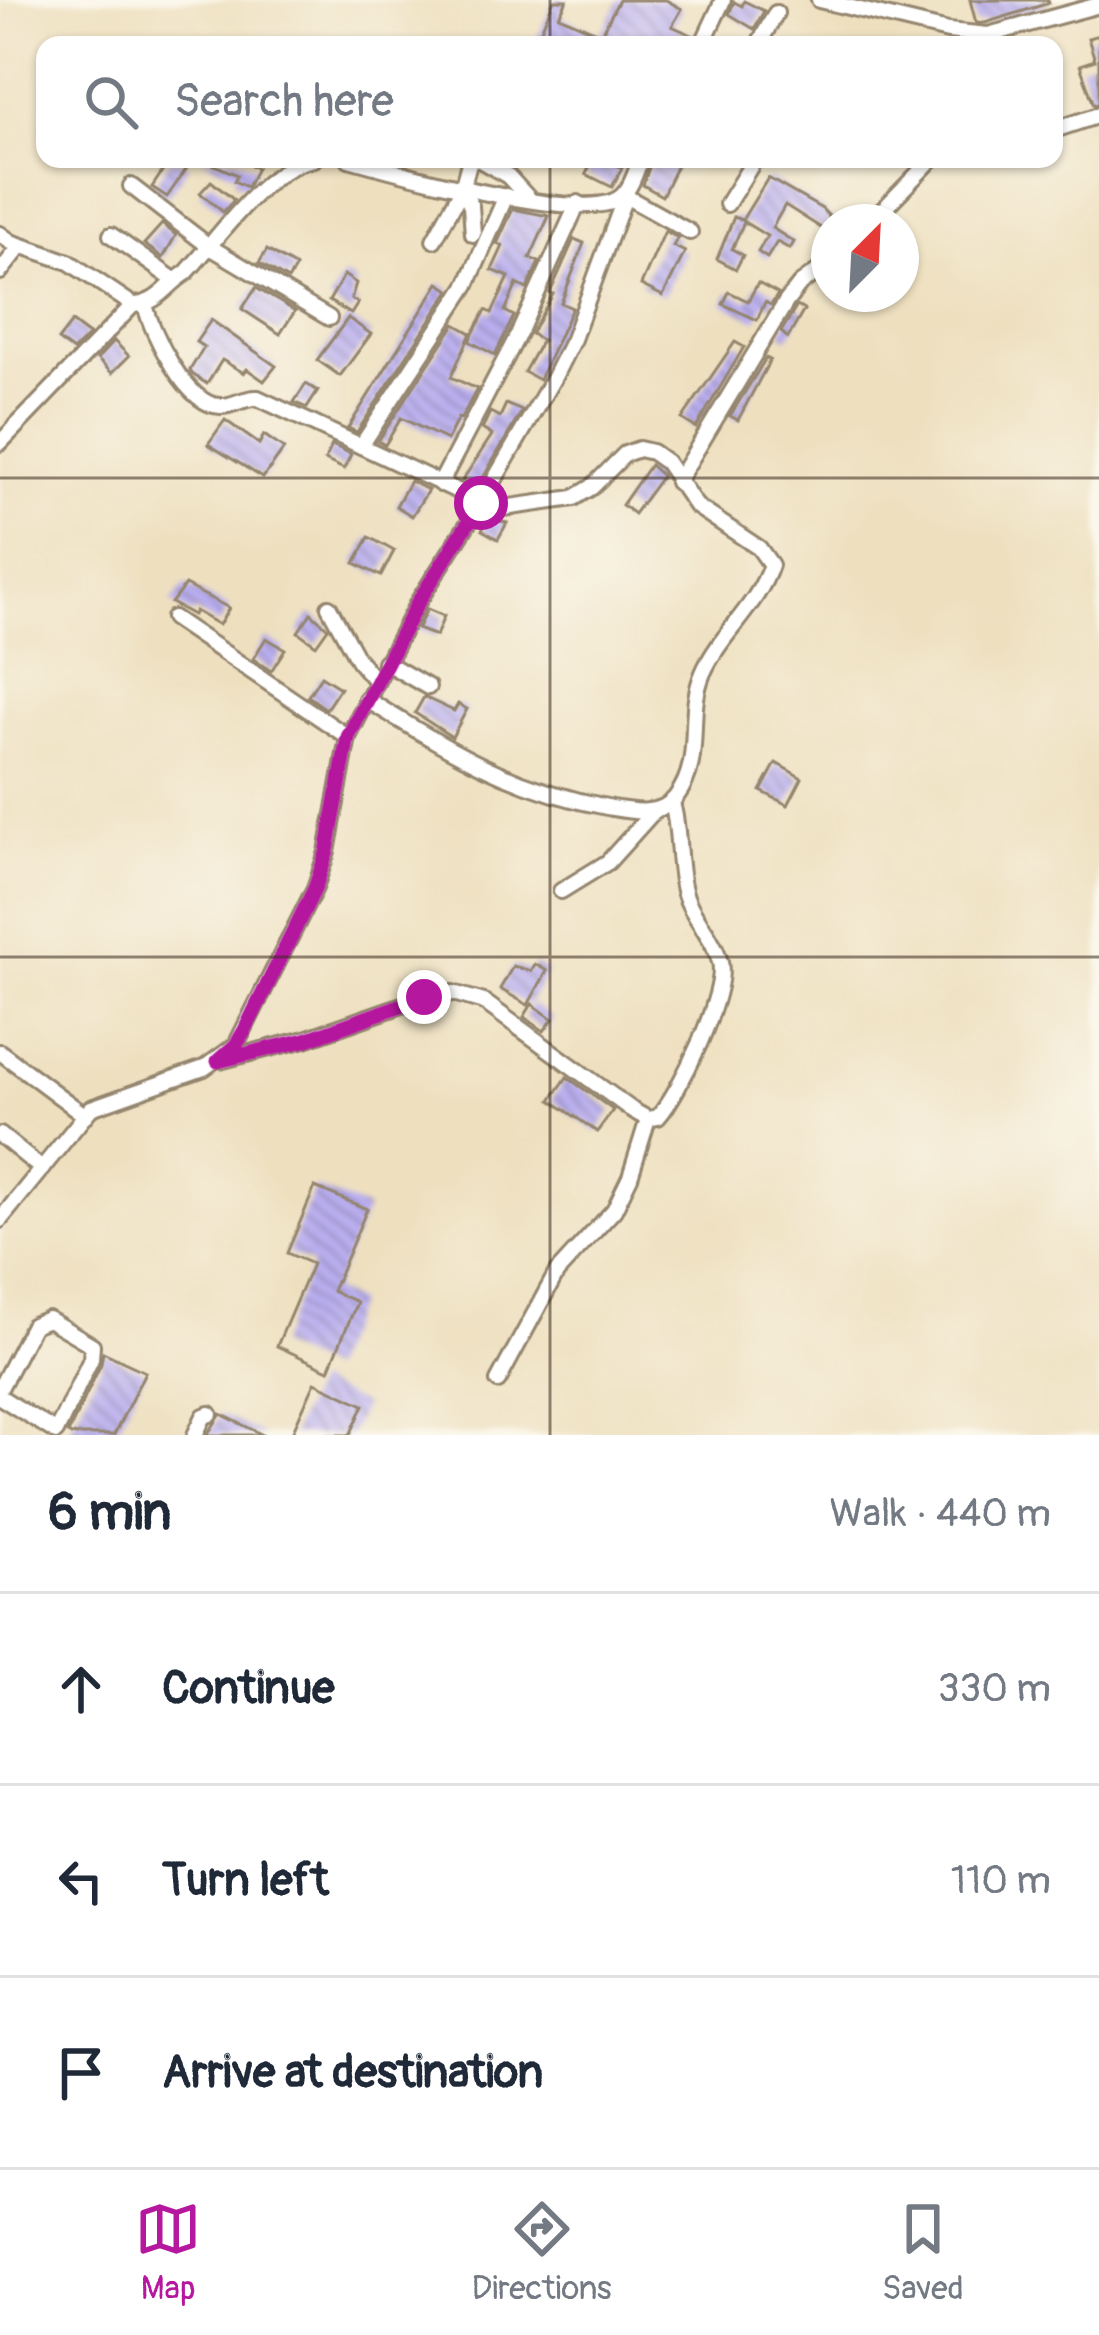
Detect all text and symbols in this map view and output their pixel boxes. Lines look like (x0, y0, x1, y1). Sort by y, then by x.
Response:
search box (36, 36, 1063, 168)
icon: search (78, 69, 144, 135)
text: Search here (174, 74, 394, 130)
north arrow (811, 204, 919, 312)
route start (454, 476, 508, 530)
route end (397, 970, 451, 1024)
text: 6 min (48, 1481, 171, 1545)
text: Walk · 440 m (830, 1489, 1051, 1538)
icon: ahead (48, 1656, 114, 1722)
text: Continue (162, 1661, 335, 1717)
text: 330 m (938, 1664, 1051, 1713)
icon: left (48, 1848, 114, 1914)
text: Turn left (162, 1853, 329, 1909)
text: 110 m (951, 1856, 1051, 1905)
icon: arrive (48, 2040, 114, 2106)
text: Arrive at destination (162, 2045, 543, 2101)
tab: Map (135, 2196, 201, 2309)
tab: Directions (472, 2196, 612, 2309)
tab: Saved (882, 2196, 964, 2309)

